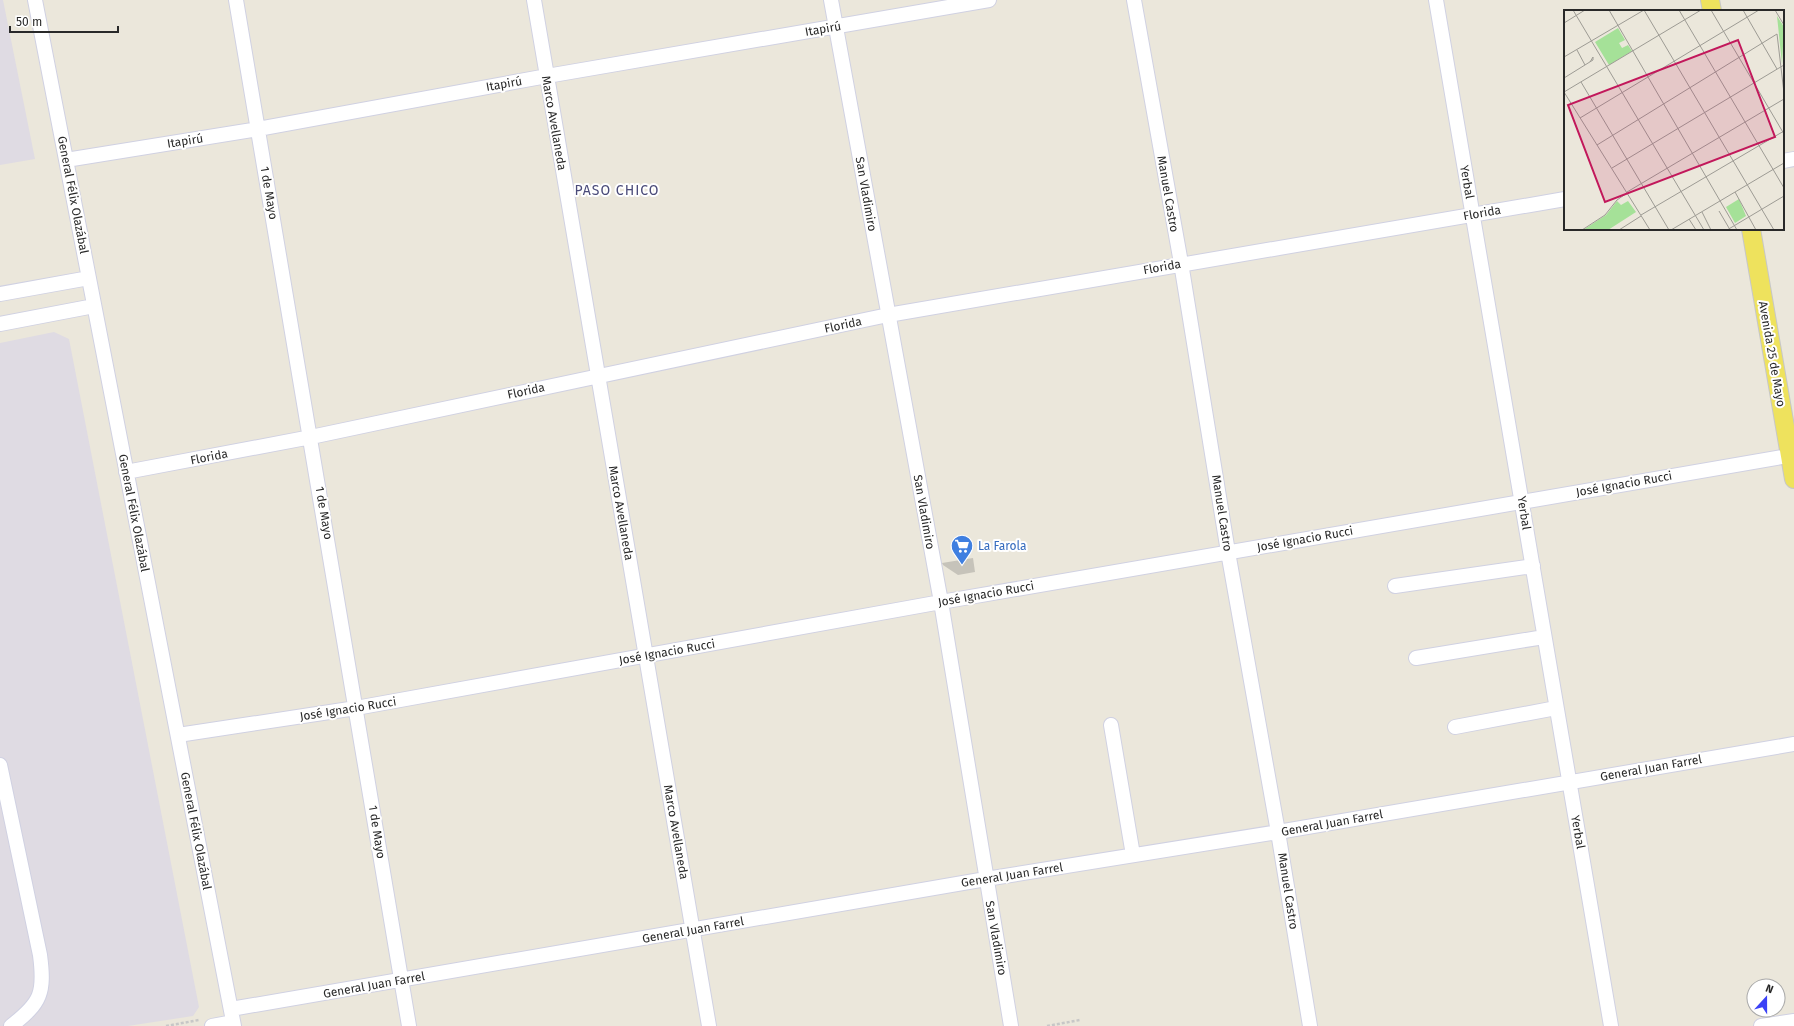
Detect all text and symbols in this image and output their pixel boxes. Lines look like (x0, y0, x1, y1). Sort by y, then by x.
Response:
scale bar (10, 8, 118, 34)
inset map (1564, 10, 1784, 230)
text: 50 m (16, 15, 42, 29)
street label: Itapirú (804, 19, 842, 39)
street label: Itapirú (485, 74, 523, 94)
street label: Marco Avellaneda (539, 75, 569, 171)
street label: Itapirú (166, 131, 204, 151)
street label: General Félix Olazábal (55, 135, 91, 256)
street label: Manuel Castro (1154, 155, 1182, 233)
street label: San Vladimiro (853, 156, 879, 232)
street label: Yerbal (1457, 164, 1477, 200)
street label: 1 de Mayo (257, 165, 281, 221)
district label: PASO CHICO (574, 182, 660, 199)
street label: Florida (1462, 203, 1502, 223)
street label: Florida (1142, 257, 1182, 277)
street label: Avenida 25 de Mayo (1756, 300, 1788, 408)
street label: Florida (823, 314, 863, 336)
street label: Florida (506, 380, 546, 402)
street label: Florida (189, 447, 229, 467)
street label: General Félix Olazábal (116, 453, 152, 574)
street label: Marco Avellaneda (606, 465, 636, 561)
street label: José Ignacio Rucci (1575, 469, 1673, 499)
street label: San Vladimiro (911, 474, 937, 550)
street label: Manuel Castro (1209, 474, 1235, 552)
street label: 1 de Mayo (312, 485, 336, 541)
street label: Yerbal (1514, 495, 1534, 531)
street label: José Ignacio Rucci (1256, 524, 1354, 554)
supermarket icon: La Farola (949, 533, 975, 566)
place label: La Farola (978, 539, 1027, 553)
street label: José Ignacio Rucci (937, 579, 1035, 609)
street label: José Ignacio Rucci (618, 637, 716, 667)
street label: José Ignacio Rucci (299, 694, 397, 724)
street label: General Juan Farrel (1599, 752, 1703, 784)
street label: General Félix Olazábal (178, 771, 214, 892)
street label: Marco Avellaneda (661, 784, 691, 880)
street label: 1 de Mayo (366, 804, 388, 860)
street label: General Juan Farrel (1280, 807, 1384, 839)
street label: Yerbal (1568, 814, 1588, 850)
street label: Manuel Castro (1275, 852, 1301, 930)
street label: General Juan Farrel (960, 860, 1064, 890)
street label: San Vladimiro (983, 900, 1009, 976)
street label: General Juan Farrel (641, 914, 745, 946)
street label: General Juan Farrel (322, 969, 426, 1001)
north arrow (1746, 978, 1786, 1018)
text: N (1764, 982, 1775, 997)

